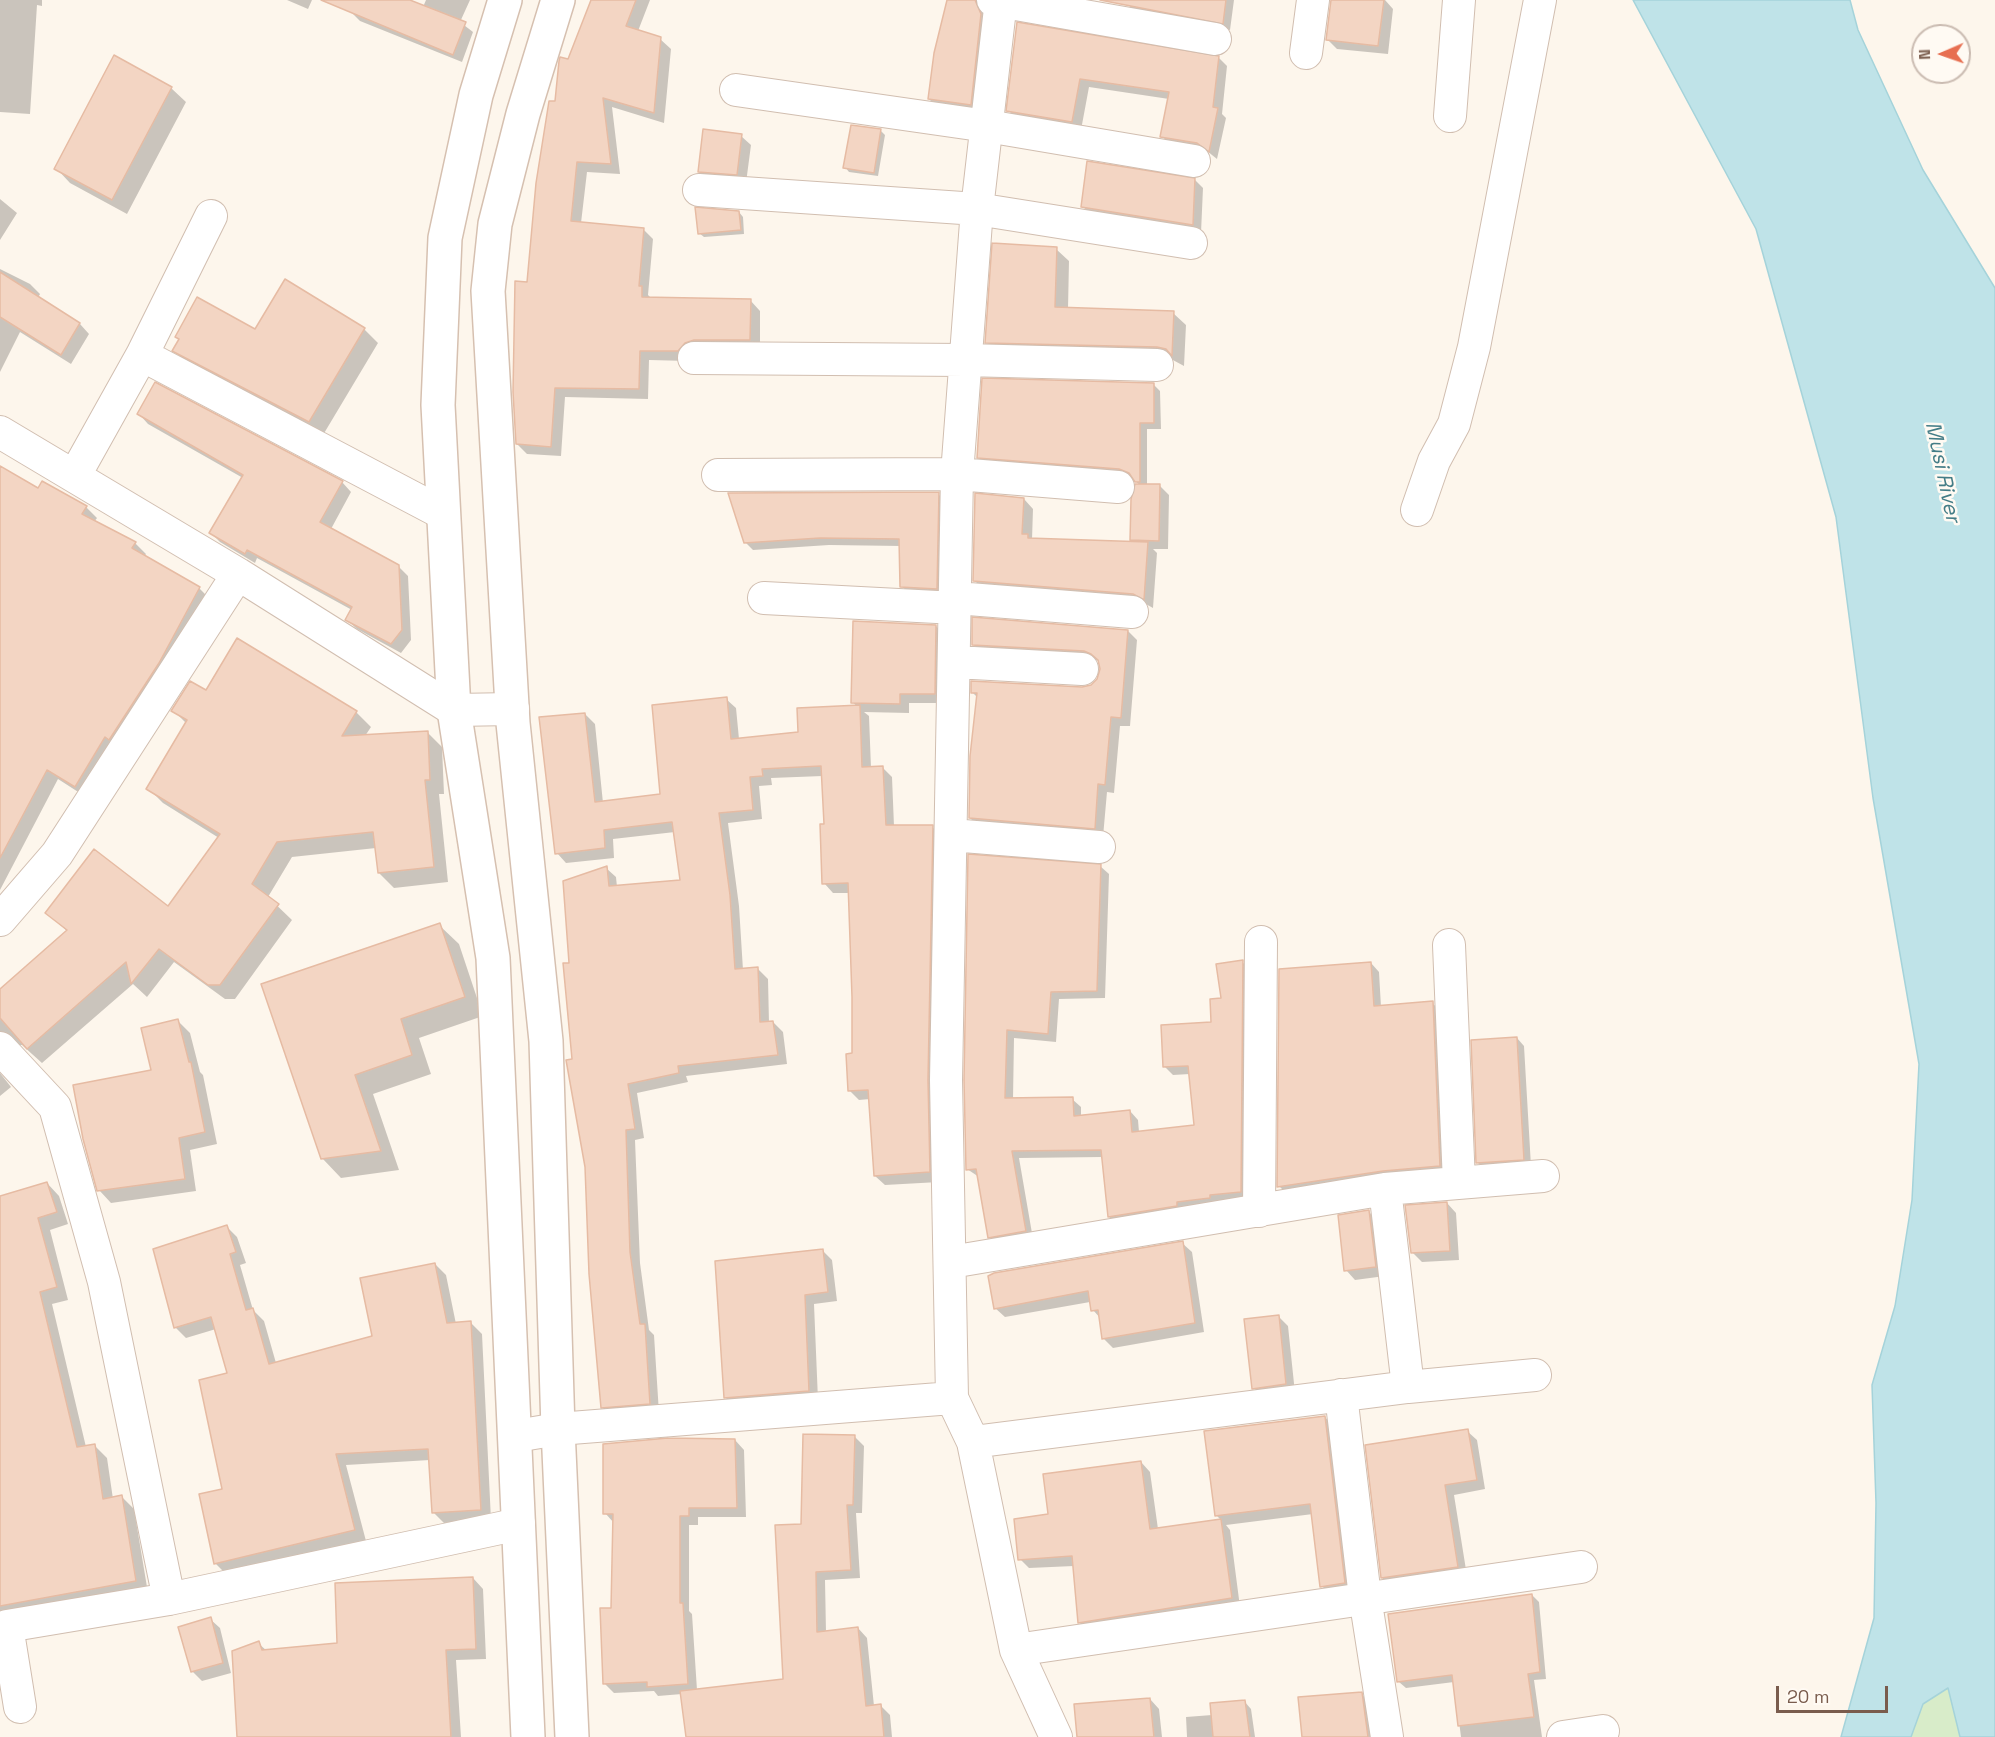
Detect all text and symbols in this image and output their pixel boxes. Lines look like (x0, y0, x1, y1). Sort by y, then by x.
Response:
north arrow (1911, 24, 1971, 84)
text: N (1914, 49, 1935, 60)
water label: Musi River (1919, 419, 1965, 525)
scale bar (1779, 1674, 1892, 1712)
text: 20 m (1787, 1685, 1830, 1708)

